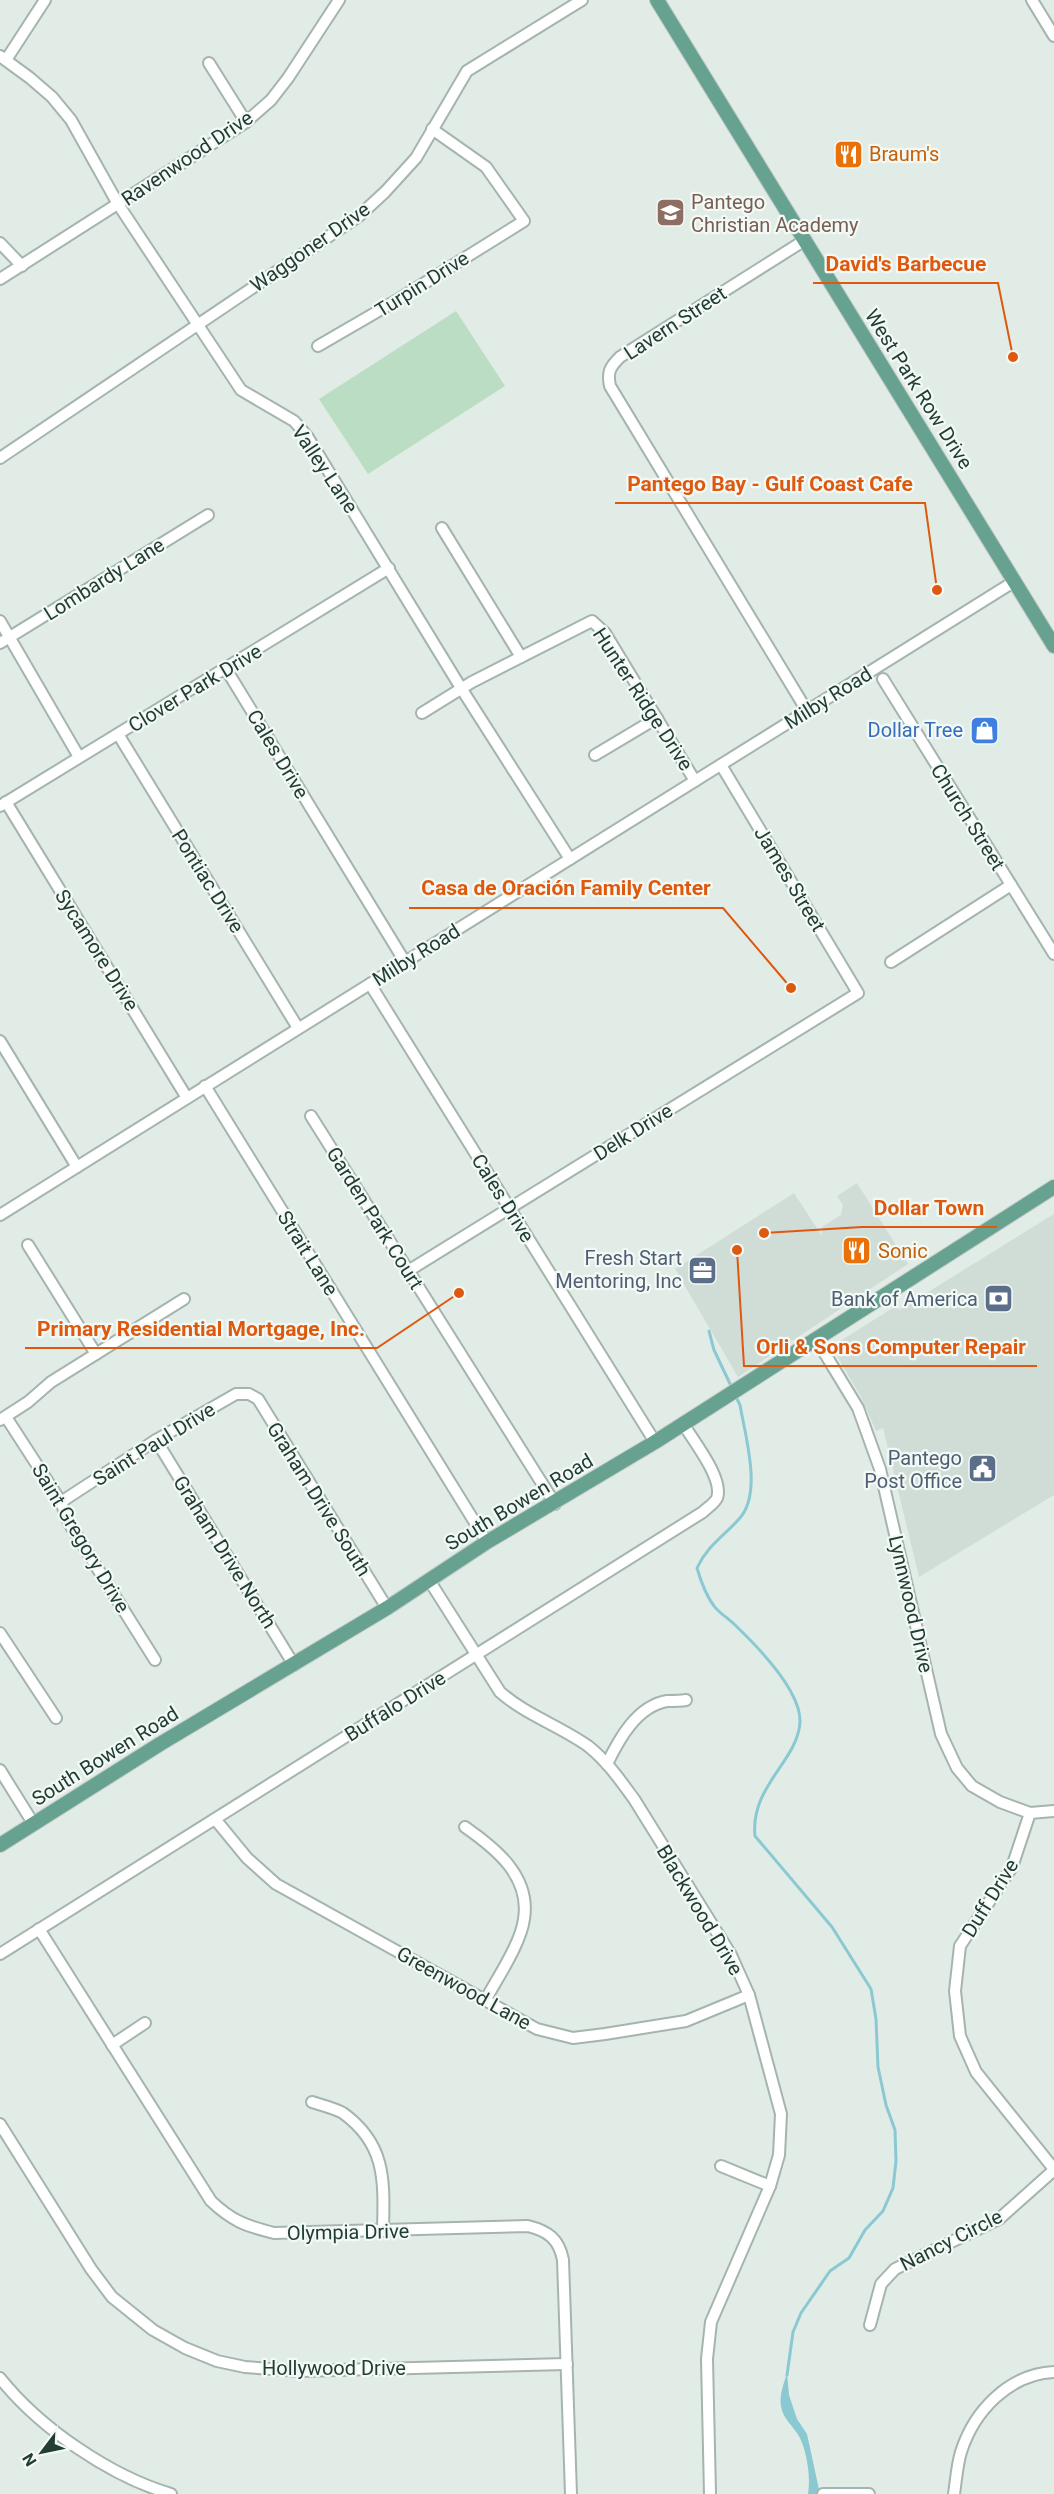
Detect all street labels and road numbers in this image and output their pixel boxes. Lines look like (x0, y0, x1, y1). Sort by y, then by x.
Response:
street label: Ravenwood Drive (117, 105, 257, 211)
street label: Waggoner Drive (246, 197, 374, 297)
street label: Turpin Drive (371, 246, 473, 322)
street label: Lavern Street (619, 281, 731, 365)
street label: West Park Row Drive (860, 305, 978, 473)
street label: Valley Lane (287, 420, 363, 518)
street label: Lombardy Lane (39, 532, 169, 626)
street label: Hunter Ridge Drive (588, 623, 698, 775)
street label: Clover Park Drive (124, 639, 266, 737)
street label: Milby Road (780, 662, 876, 734)
street label: Cales Drive (242, 705, 314, 803)
street label: Church Street (926, 759, 1010, 875)
street label: James Street (749, 822, 831, 936)
street label: Pontiac Drive (167, 825, 249, 937)
street label: Sycamore Drive (50, 885, 144, 1015)
street label: Milby Road (368, 919, 464, 991)
street label: Delk Drive (589, 1098, 677, 1166)
street label: Garden Park Court (321, 1142, 429, 1294)
street label: Cales Drive (466, 1149, 540, 1247)
street label: Strait Lane (273, 1206, 343, 1300)
street label: Saint Paul Drive (89, 1397, 219, 1491)
street label: Graham Drive South (262, 1418, 376, 1580)
street label: South Bowen Road (441, 1448, 597, 1556)
street label: Saint Gregory Drive (27, 1459, 135, 1617)
street label: Graham Drive North (168, 1471, 282, 1633)
street label: Lynnwood Drive (884, 1533, 938, 1675)
street label: Buffalo Drive (340, 1666, 450, 1746)
street label: South Bowen Road (27, 1701, 183, 1811)
street label: Blackwood Drive (652, 1840, 748, 1980)
street label: Duff Drive (957, 1854, 1023, 1942)
street label: Greenwood Lane (393, 1941, 535, 2035)
street label: Nancy Circle (896, 2204, 1006, 2276)
street label: Olympia Drive (287, 2219, 409, 2245)
street label: Hollywood Drive (262, 2356, 406, 2380)

